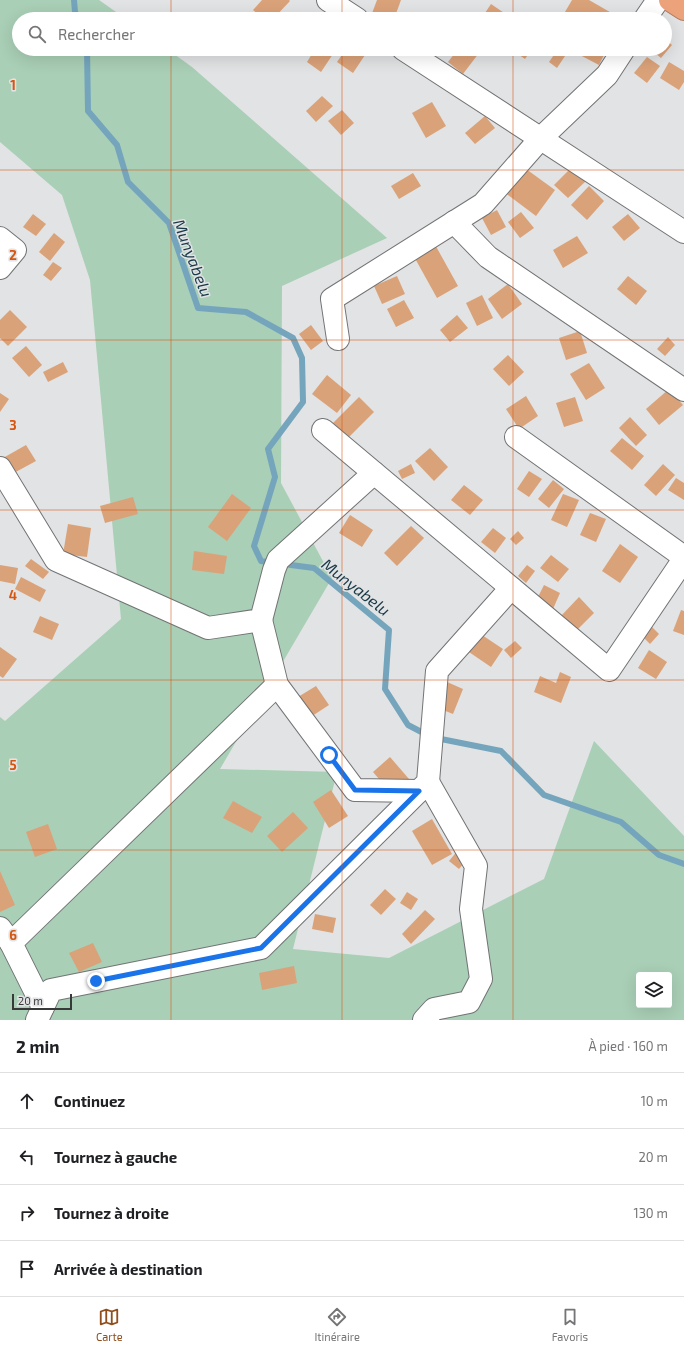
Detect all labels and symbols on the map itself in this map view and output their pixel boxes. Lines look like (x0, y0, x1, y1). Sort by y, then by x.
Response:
text: 1 (10, 77, 16, 93)
water label: Munyabelu (169, 216, 217, 300)
text: 2 (9, 247, 17, 263)
text: 3 (9, 417, 17, 433)
water label: Munyabelu (318, 554, 394, 620)
text: 4 (9, 587, 17, 603)
route start (320, 746, 338, 764)
text: 5 (9, 757, 17, 773)
text: 6 (9, 927, 17, 943)
route end (87, 972, 105, 990)
scale bar (12, 992, 72, 1011)

